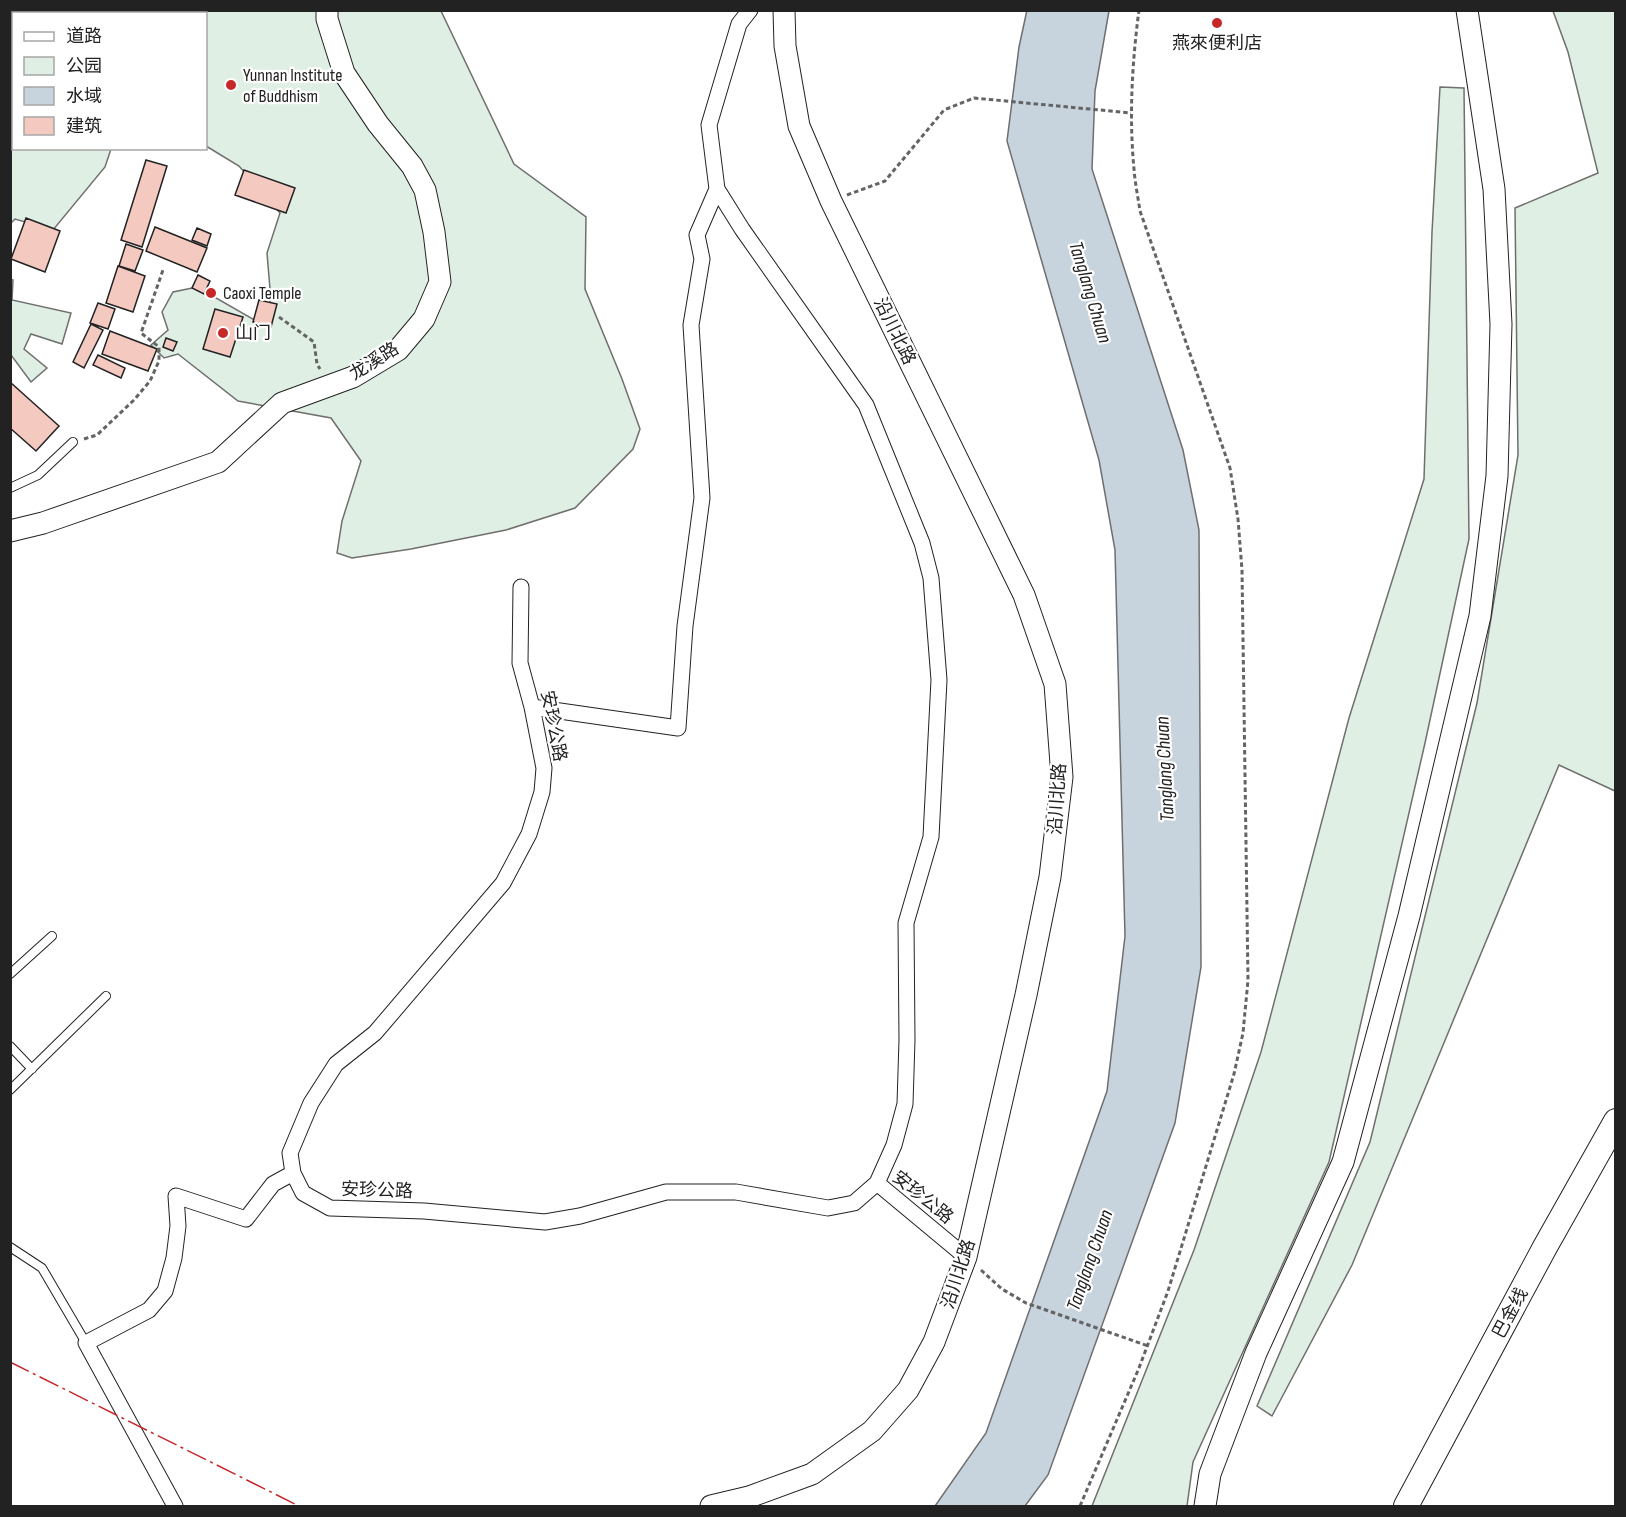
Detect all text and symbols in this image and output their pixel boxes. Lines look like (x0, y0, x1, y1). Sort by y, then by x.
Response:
legend (12, 12, 207, 150)
marker: 燕來便利店 (1210, 16, 1224, 30)
text: 道路 (66, 26, 102, 47)
place label: 燕來便利店 (1172, 33, 1262, 54)
text: 公园 (66, 56, 102, 77)
place label: Yunnan Institute of Buddhism (243, 65, 342, 107)
marker: Yunnan Institute of Buddhism (224, 78, 238, 92)
text: 水域 (66, 86, 102, 107)
text: 建筑 (66, 116, 102, 137)
water label: Tanglang Chuan (1063, 238, 1117, 346)
place label: Caoxi Temple (223, 283, 302, 304)
marker: Caoxi Temple (204, 286, 218, 300)
street label: 沿川北路 (869, 294, 920, 368)
place label: 山门 (235, 323, 271, 344)
marker: 山门 (216, 326, 230, 340)
street label: 龙溪路 (346, 338, 403, 385)
street label: 安珍公路 (536, 689, 571, 763)
water label: Tanglang Chuan (1150, 716, 1180, 822)
street label: 沿川北路 (1045, 762, 1070, 836)
street label: 安珍公路 (888, 1167, 957, 1228)
street label: 安珍公路 (341, 1179, 413, 1202)
water label: Tanglang Chuan (1061, 1207, 1118, 1314)
street label: 沿川北路 (937, 1237, 980, 1312)
street label: 巴金线 (1488, 1284, 1532, 1342)

